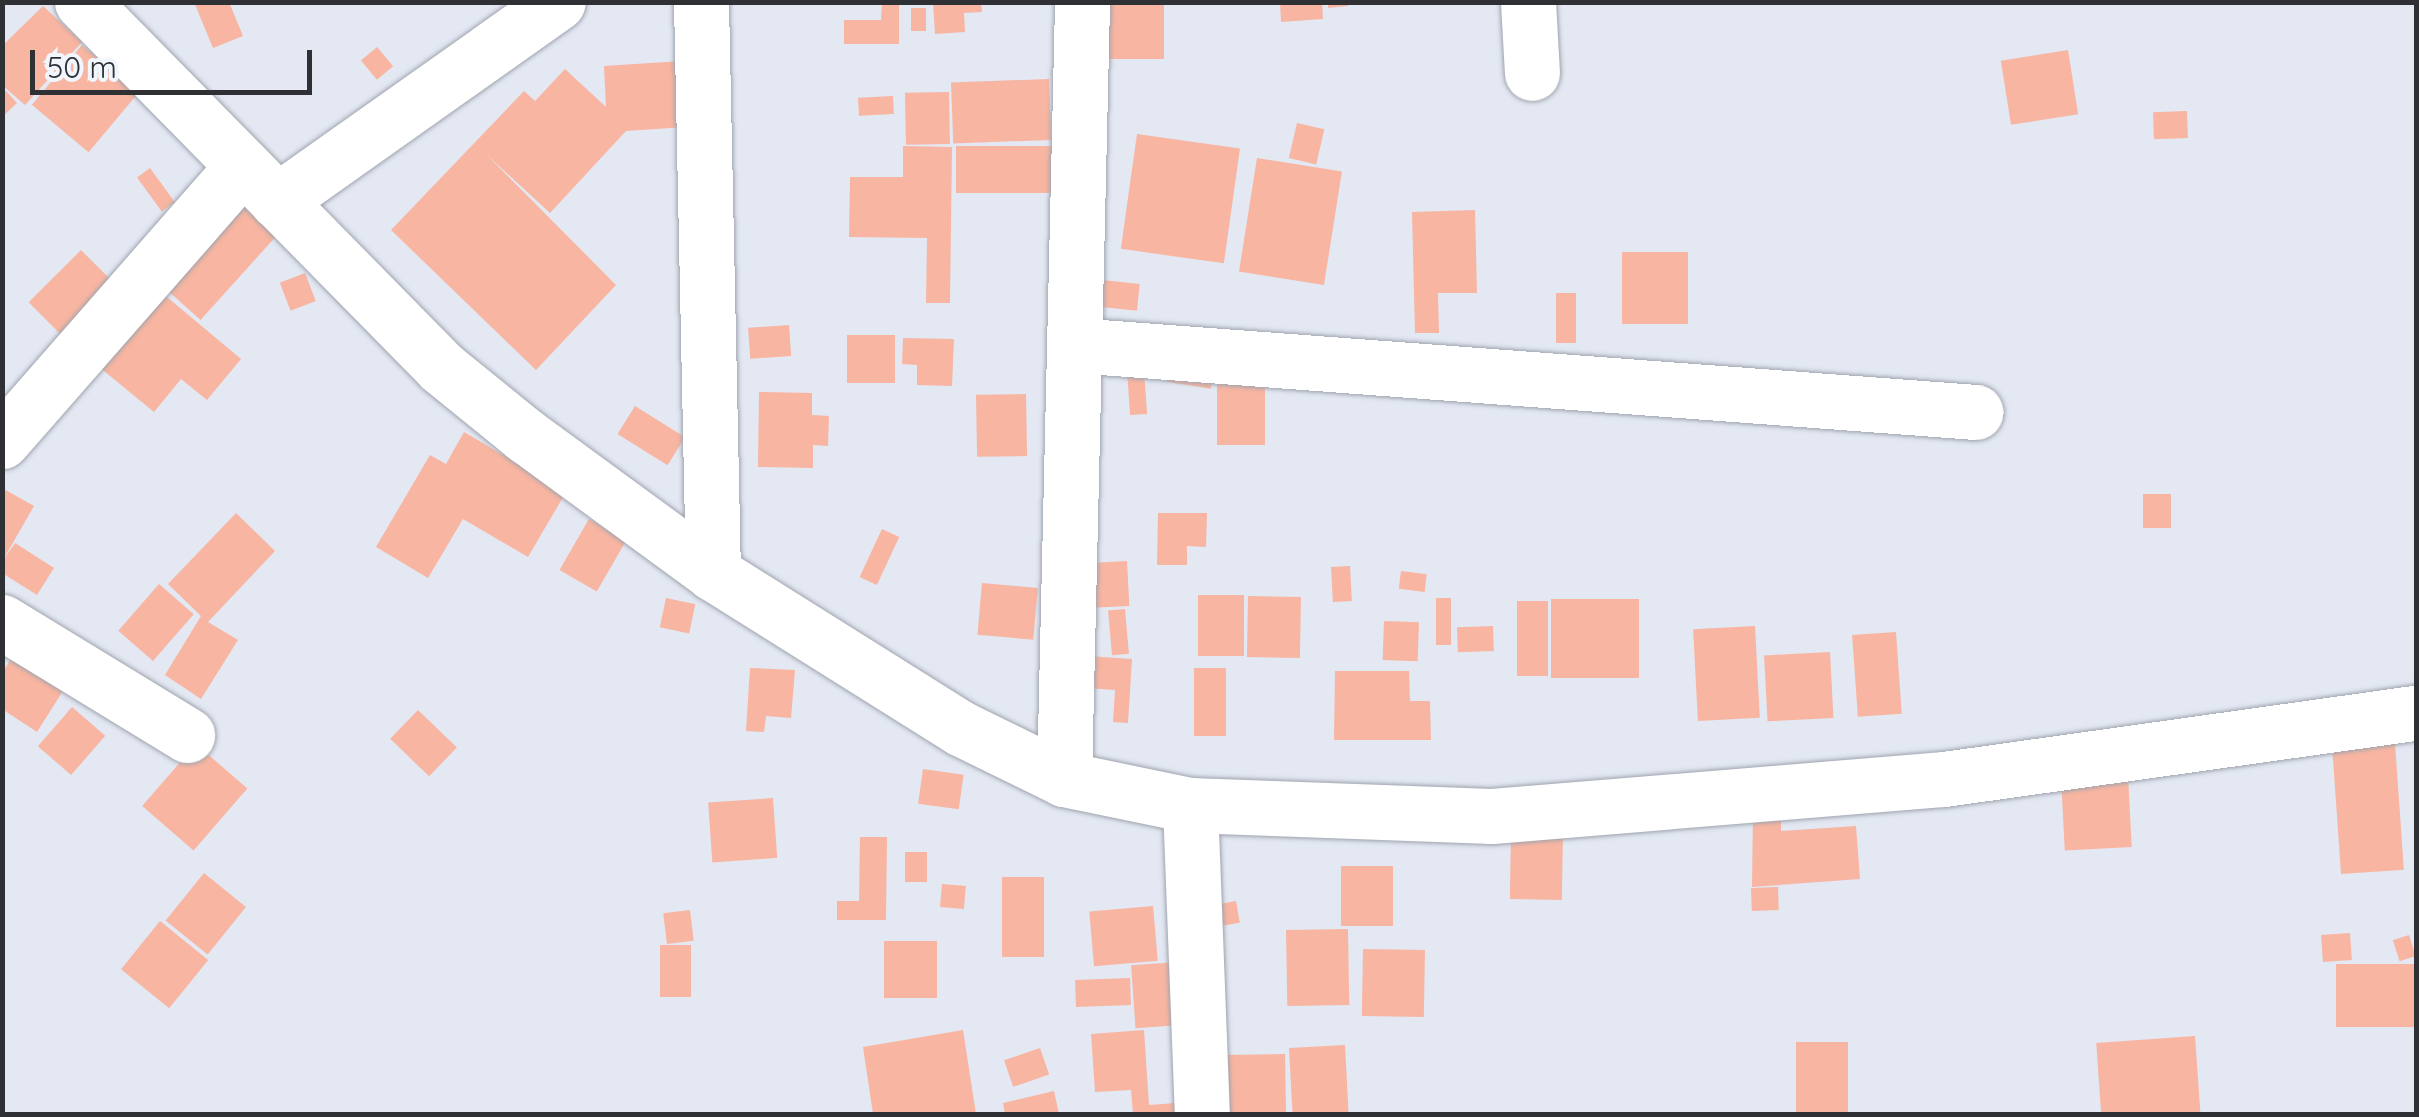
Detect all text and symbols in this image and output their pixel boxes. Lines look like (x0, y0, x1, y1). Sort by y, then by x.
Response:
scale bar (35, 30, 318, 92)
text: 50 m (47, 48, 117, 86)

